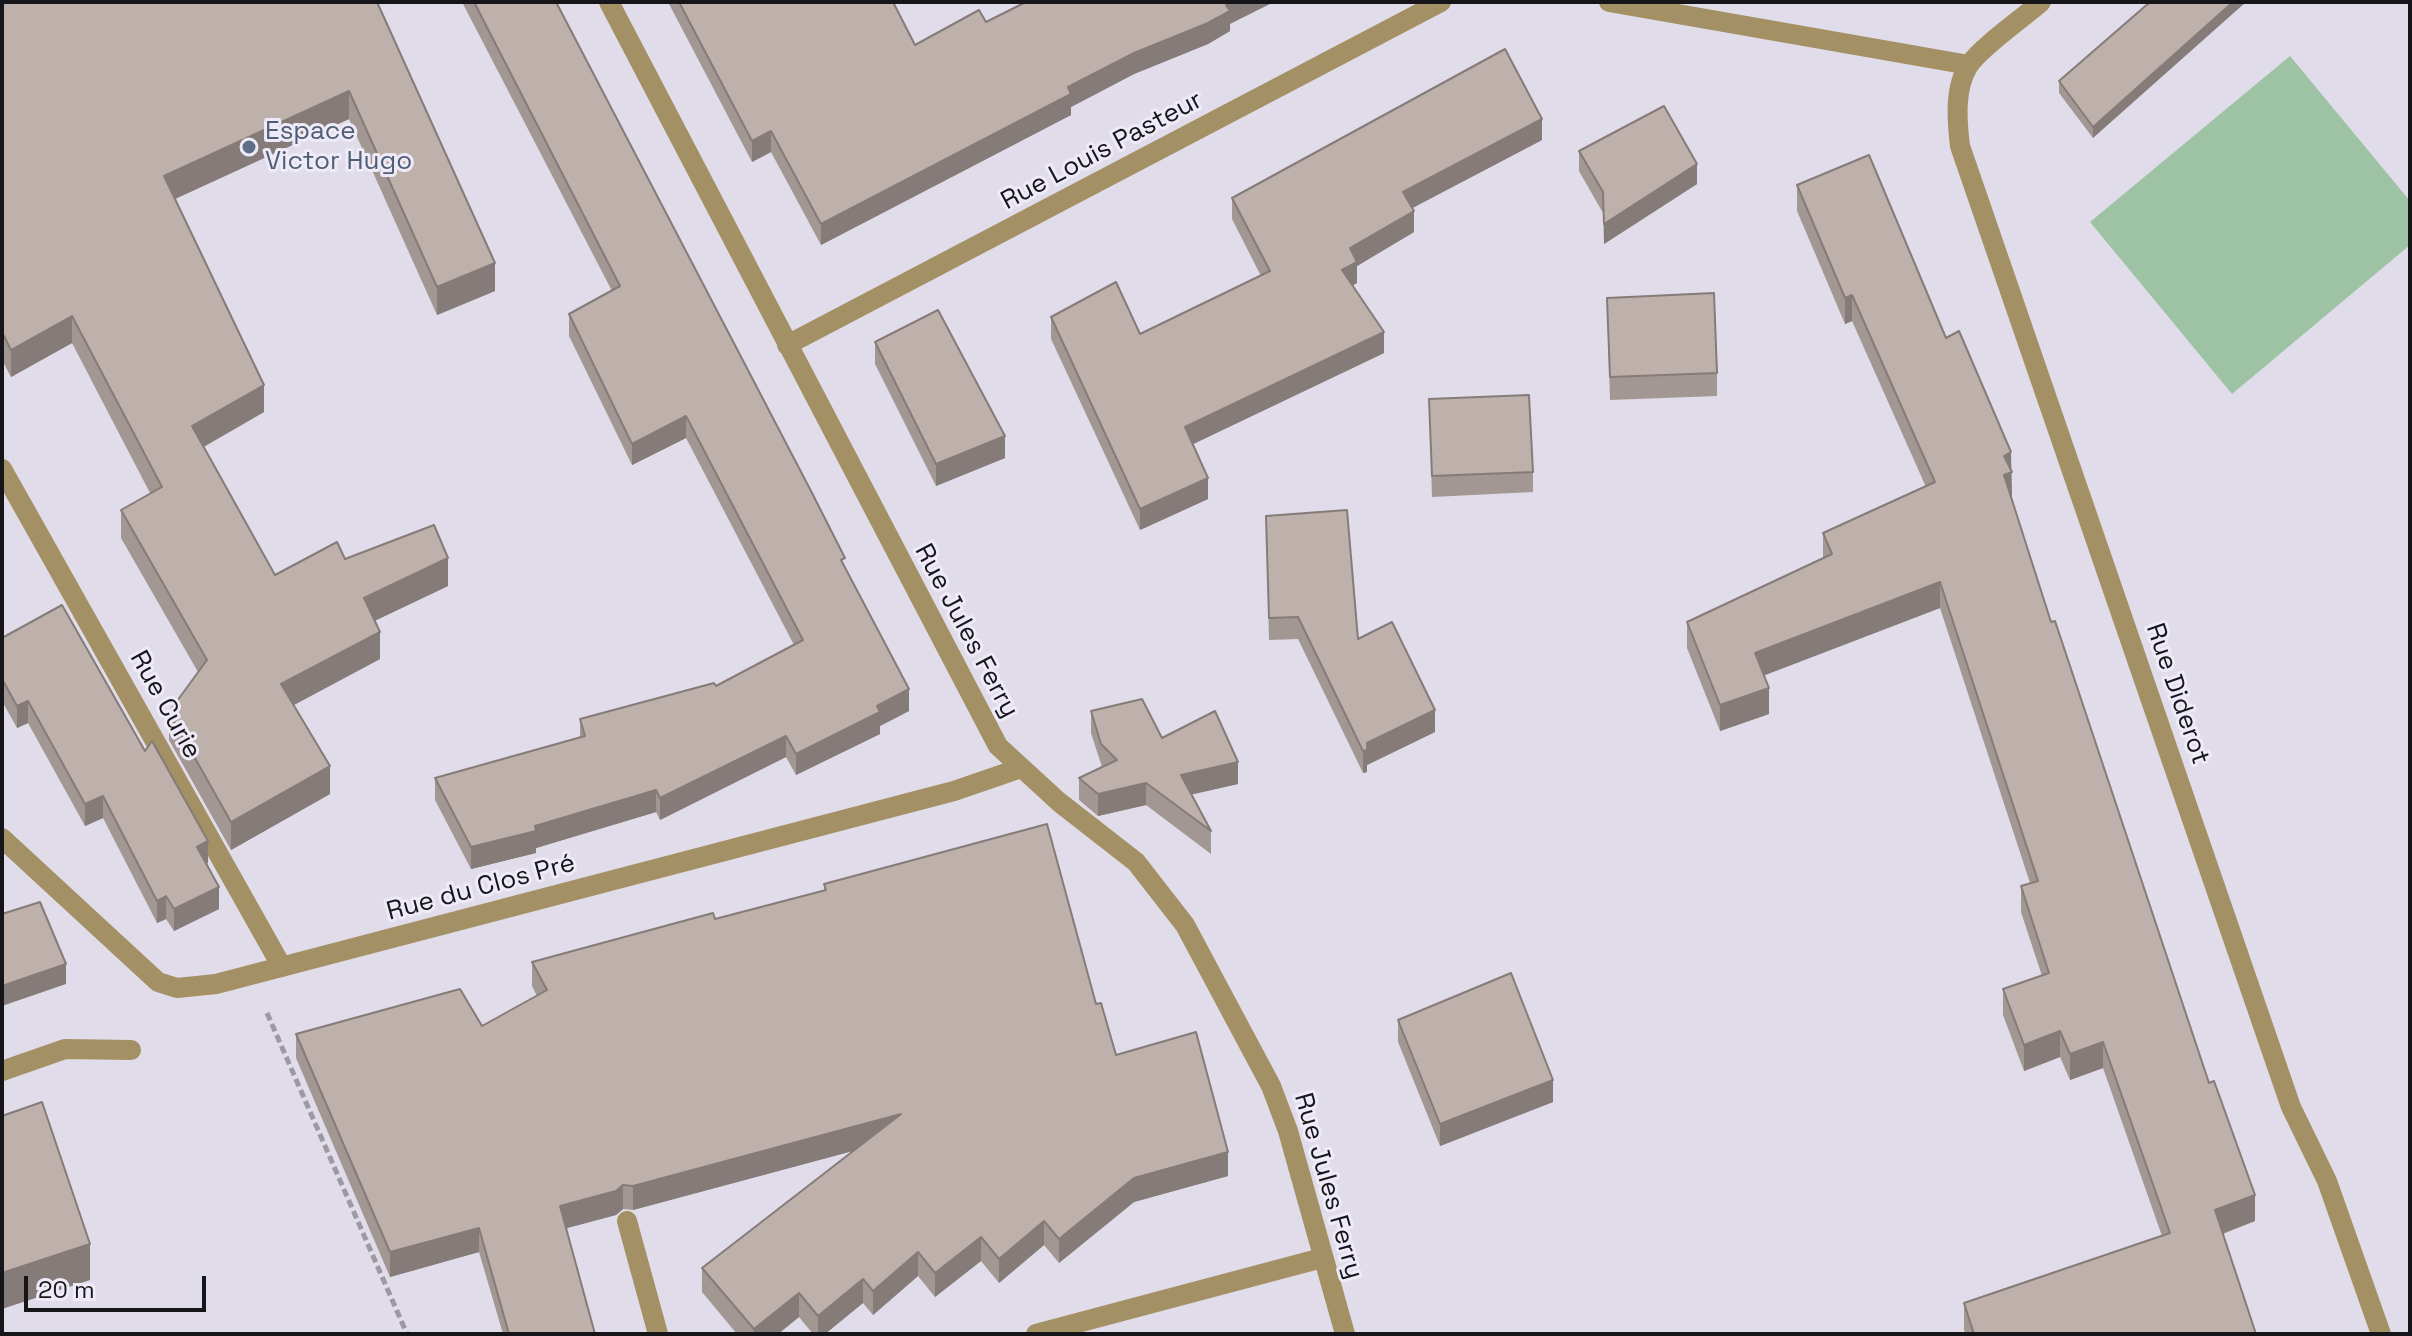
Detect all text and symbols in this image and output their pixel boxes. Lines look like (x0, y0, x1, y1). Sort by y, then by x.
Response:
street label: Rue Louis Pasteur (996, 85, 1208, 217)
place label: Espace Victor Hugo (265, 116, 412, 178)
marker: Espace Victor Hugo (240, 138, 258, 156)
street label: Rue Jules Ferry (907, 539, 1025, 723)
street label: Rue Diderot (2138, 619, 2216, 769)
street label: Rue Curie (123, 646, 207, 764)
street label: Rue du Clos Pré (383, 848, 579, 928)
street label: Rue Jules Ferry (1287, 1089, 1369, 1283)
scale bar (28, 1260, 210, 1310)
text: 20 m (38, 1274, 95, 1305)

